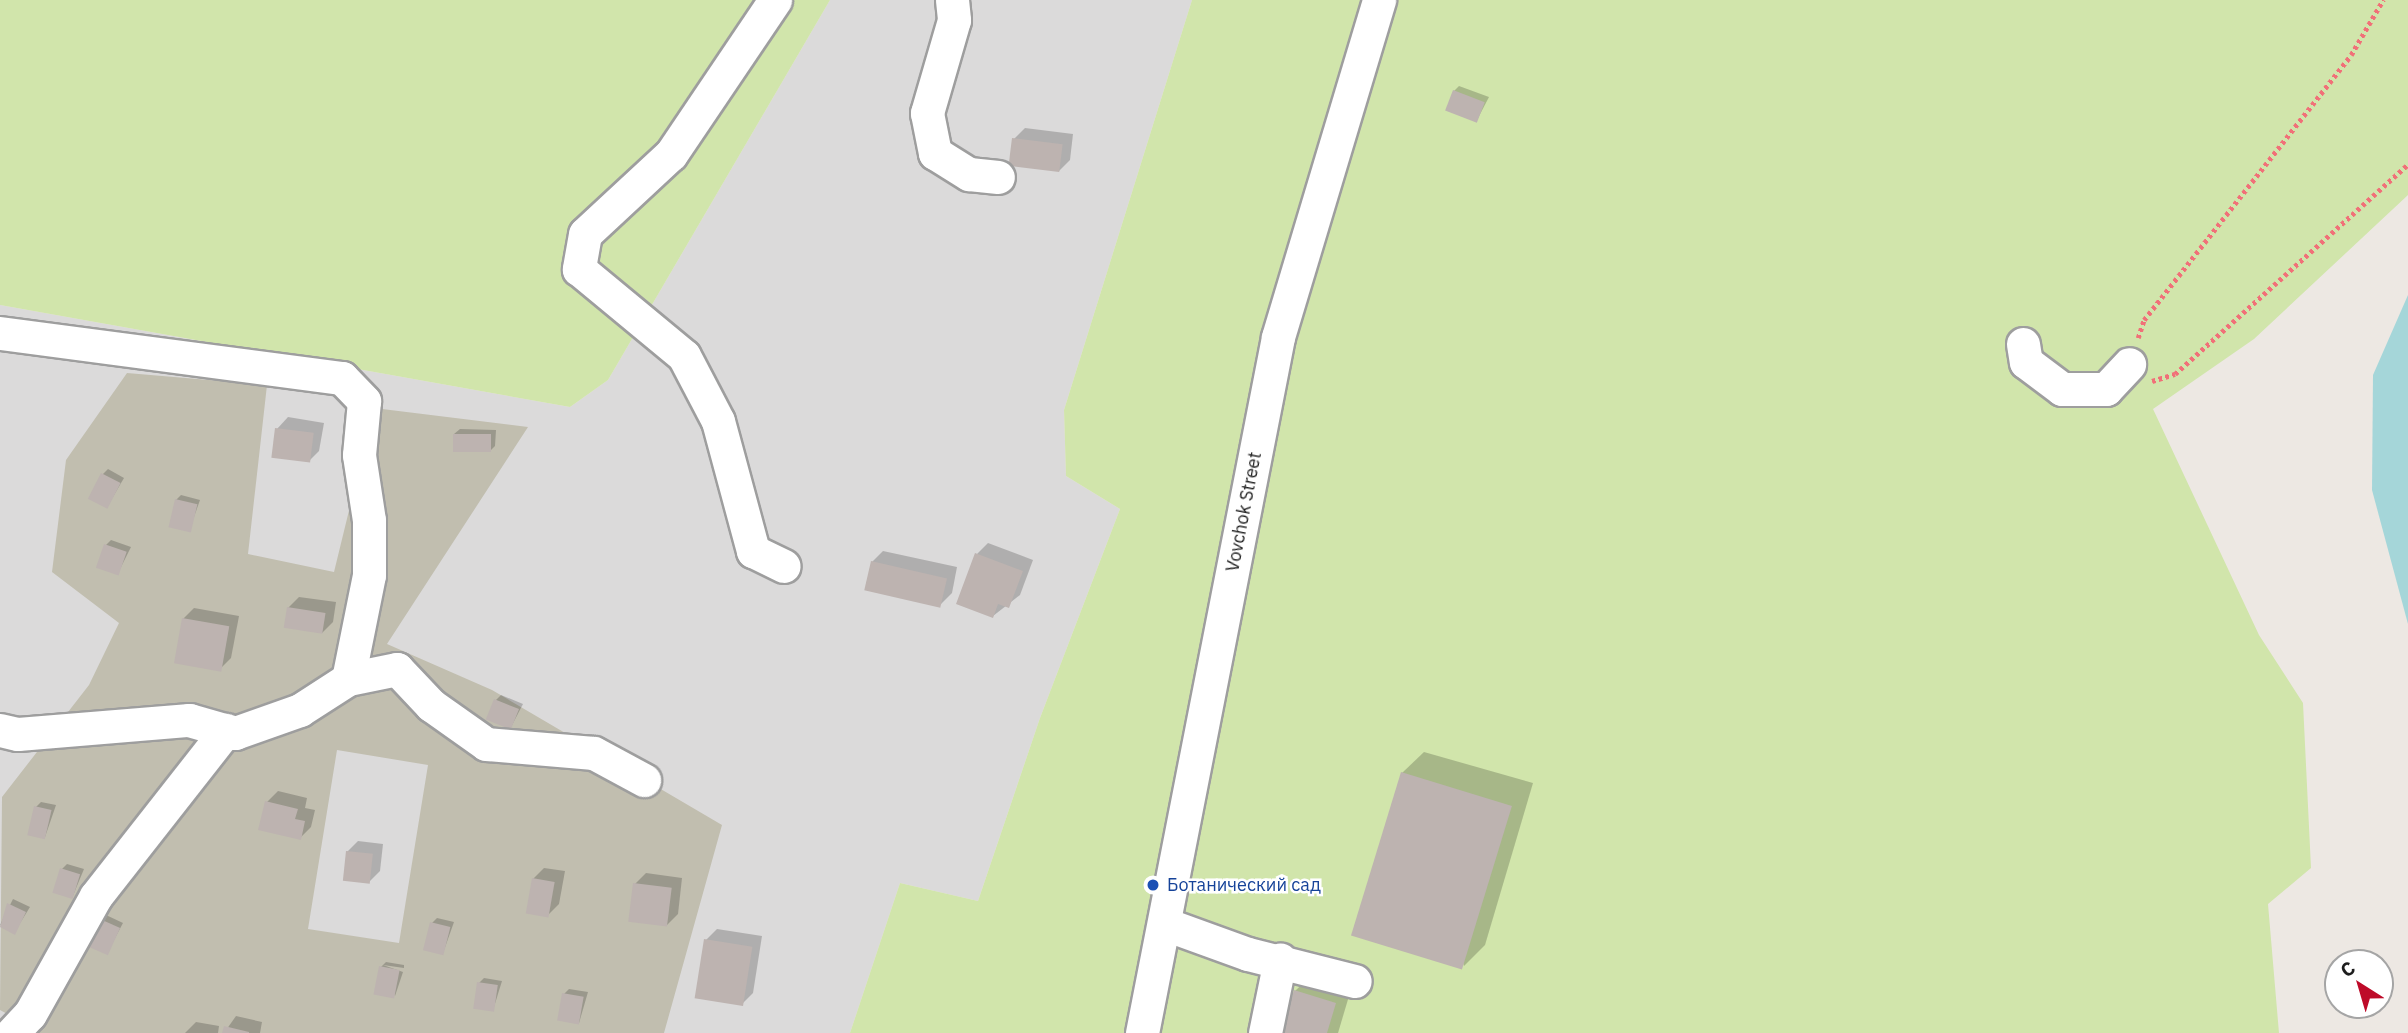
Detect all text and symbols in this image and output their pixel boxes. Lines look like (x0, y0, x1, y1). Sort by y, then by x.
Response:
street label: Vovchok Street (1222, 450, 1266, 574)
place label: Ботанический сад (1167, 874, 1321, 896)
marker: Ботанический сад (1145, 877, 1161, 893)
north arrow (2324, 949, 2394, 1019)
text: С (2335, 956, 2360, 982)

